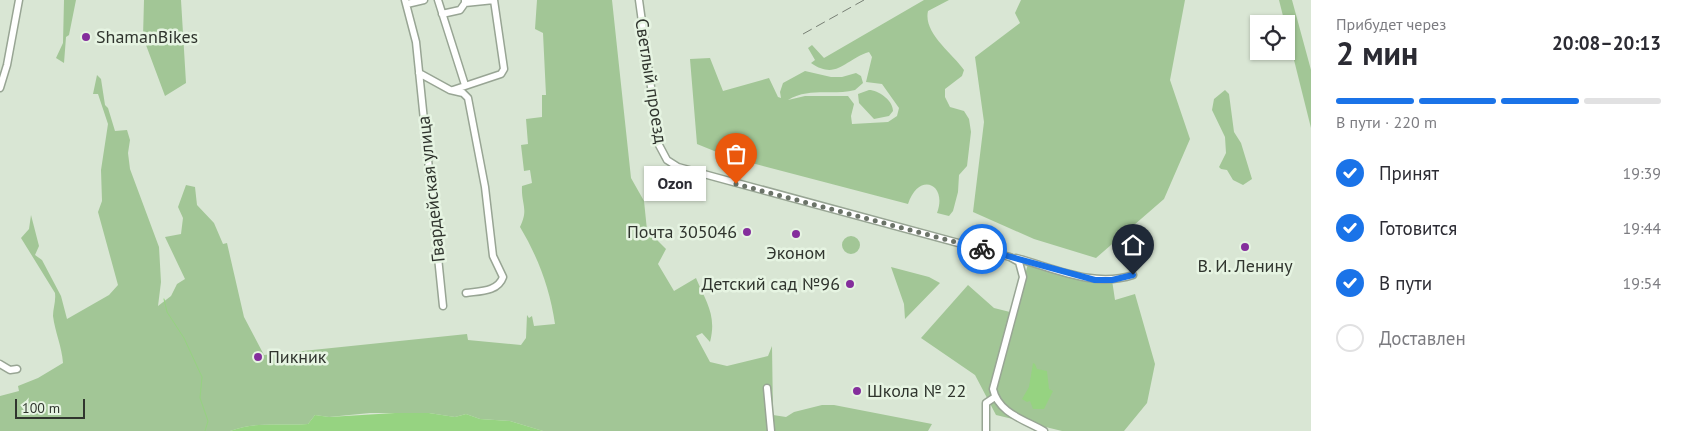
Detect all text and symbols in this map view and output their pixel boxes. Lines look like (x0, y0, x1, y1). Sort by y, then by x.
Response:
text: Прибудет через (1336, 14, 1446, 34)
map controls (1250, 15, 1295, 60)
button: locate (1250, 15, 1295, 60)
street label: Светлый проезд (630, 17, 673, 145)
place label: ShamanBikes (96, 25, 198, 48)
marker: ShamanBikes (80, 31, 92, 43)
text: 20:08–20:13 (1552, 31, 1661, 55)
text: 2 мин (1336, 32, 1418, 74)
text: В пути · 220 m (1336, 112, 1437, 132)
street label: Гвардейская улица (411, 115, 450, 263)
pin (715, 133, 757, 184)
icon: bag (722, 140, 750, 168)
icon: check (1336, 159, 1364, 187)
text: Принят (1379, 161, 1439, 185)
text: 19:39 (1623, 163, 1661, 183)
callout: Ozon (644, 166, 706, 202)
text: Ozon (658, 173, 692, 193)
icon: check (1336, 214, 1364, 242)
text: Готовится (1379, 216, 1457, 240)
text: 19:44 (1623, 218, 1661, 238)
place label: Почта 305046 (627, 220, 737, 243)
courier (957, 224, 1007, 274)
pin (1112, 224, 1154, 275)
marker: Почта 305046 (741, 226, 753, 238)
marker: Эконом (790, 228, 802, 240)
icon: home (1119, 231, 1147, 259)
icon: bike (968, 235, 996, 263)
place label: Эконом (766, 241, 826, 264)
marker: В. И. Ленину (1239, 241, 1251, 253)
place label: В. И. Ленину (1197, 254, 1293, 277)
icon: check (1336, 269, 1364, 297)
text: В пути (1379, 271, 1432, 295)
place label: Детский сад №96 (702, 272, 840, 295)
text: 19:54 (1623, 273, 1661, 293)
marker: Детский сад №96 (844, 278, 856, 290)
text: Доставлен (1379, 326, 1466, 350)
place label: Пикник (268, 345, 327, 368)
marker: Пикник (252, 351, 264, 363)
place label: Школа № 22 (867, 379, 966, 402)
marker: Школа № 22 (851, 385, 863, 397)
scale bar (15, 396, 85, 419)
text: 100 m (22, 399, 60, 417)

